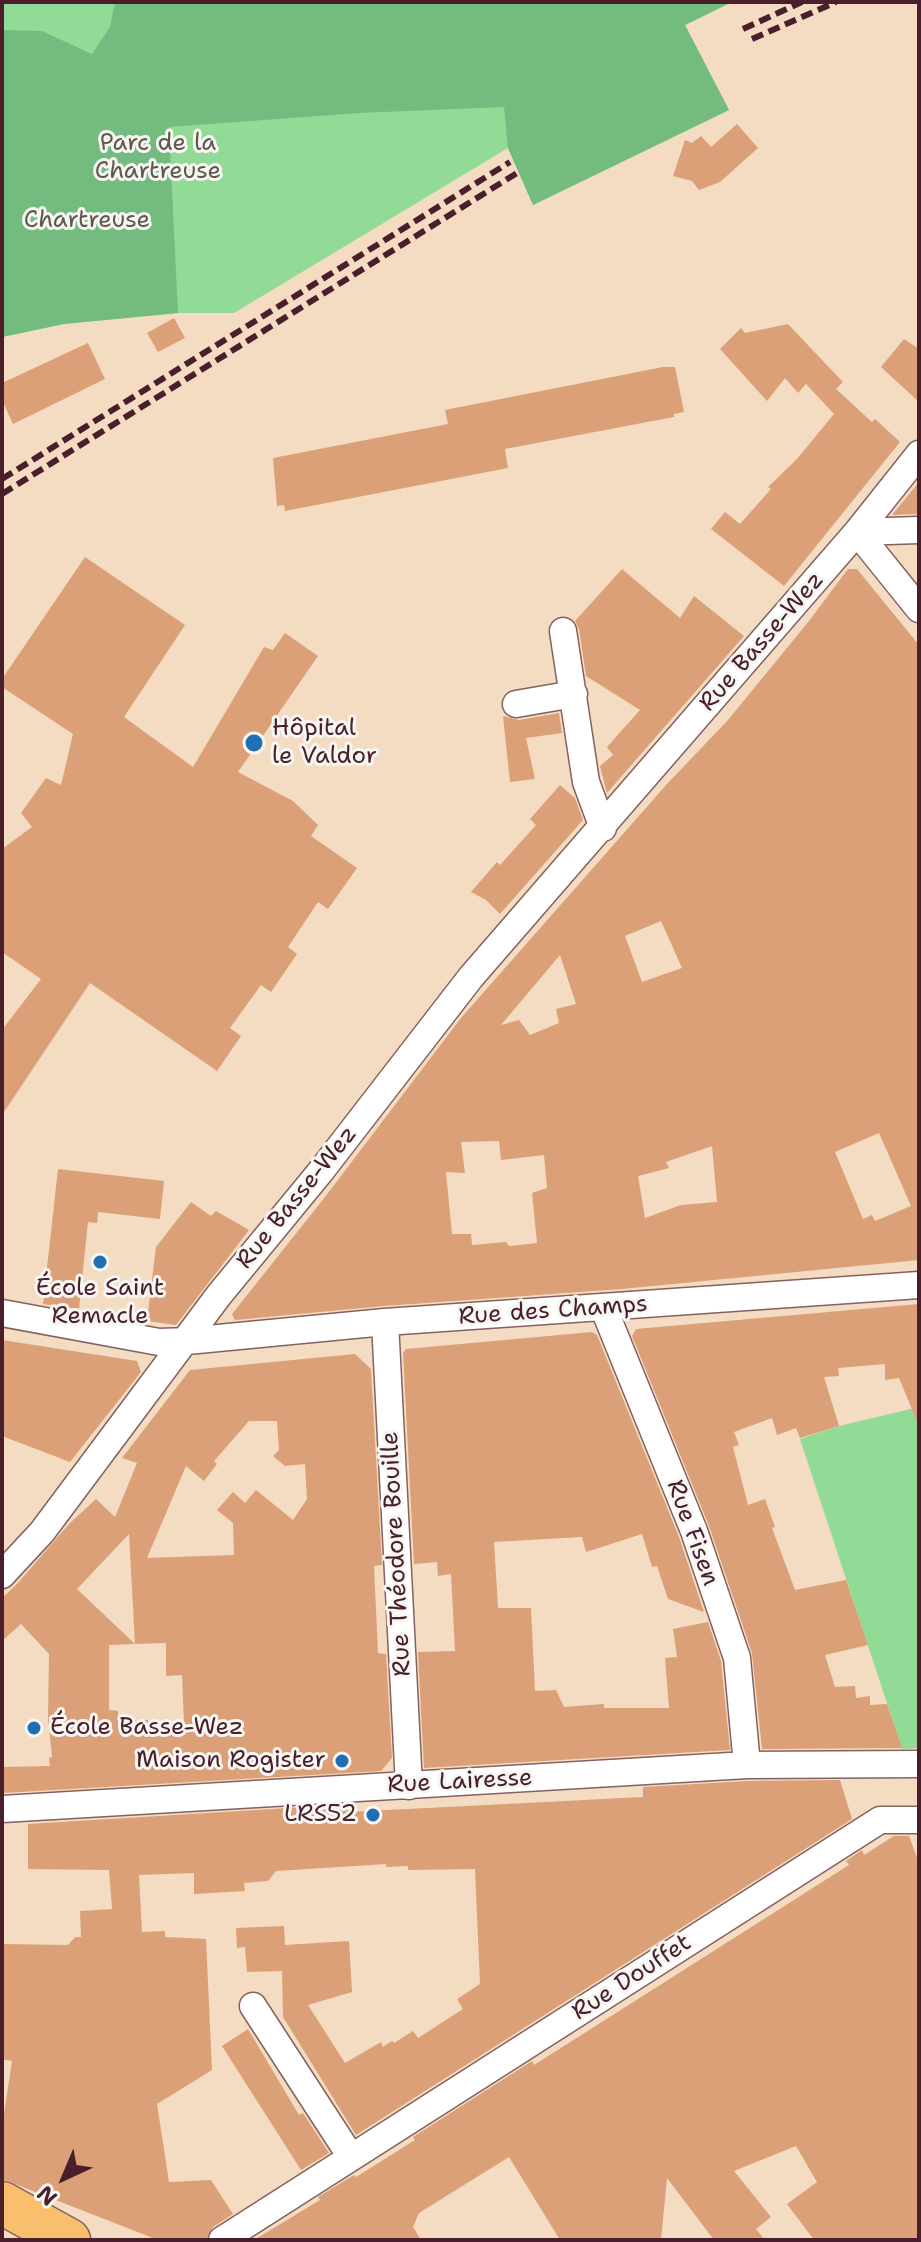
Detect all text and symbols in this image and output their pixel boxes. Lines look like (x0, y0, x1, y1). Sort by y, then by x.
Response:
park label: Parc de la Chartreuse (95, 130, 221, 186)
park label: Chartreuse (24, 207, 150, 235)
street label: Rue Basse-Wez (694, 566, 830, 718)
place label: Hôpital le Valdor (272, 715, 377, 771)
marker: Hôpital le Valdor (243, 732, 265, 754)
street label: Rue Basse-Wez (231, 1121, 363, 1275)
marker: École Saint Remacle (91, 1253, 109, 1271)
place label: École Saint Remacle (36, 1275, 164, 1331)
street label: Rue des Champs (457, 1290, 649, 1332)
street label: Rue Théodore Bouille (376, 1431, 418, 1677)
street label: Rue Fisen (660, 1476, 724, 1590)
place label: École Basse-Wez (50, 1714, 243, 1742)
marker: École Basse-Wez (25, 1719, 43, 1737)
place label: Maison Rogister (136, 1747, 326, 1775)
marker: Maison Rogister (333, 1752, 351, 1770)
street label: Rue Lairesse (387, 1764, 533, 1800)
place label: LRS52 (284, 1801, 357, 1829)
marker: LRS52 (364, 1806, 382, 1824)
street label: Rue Douffet (567, 1929, 697, 2027)
north arrow (24, 2138, 104, 2218)
text: N (31, 2179, 63, 2212)

